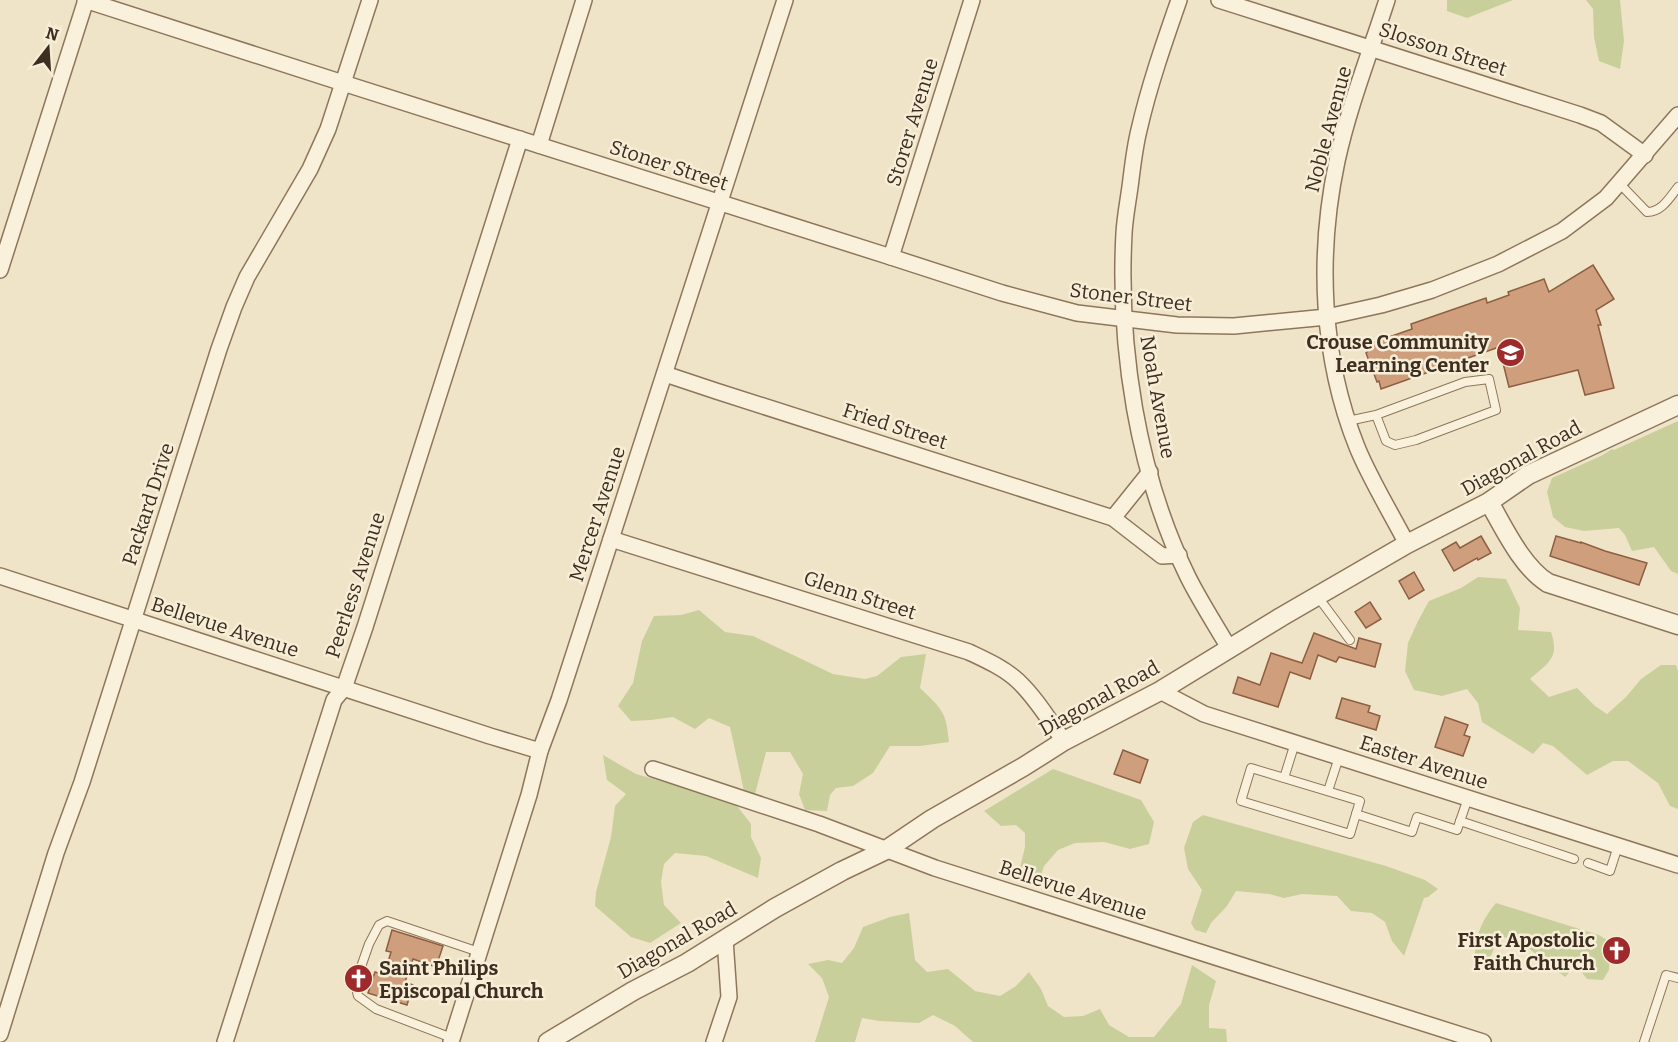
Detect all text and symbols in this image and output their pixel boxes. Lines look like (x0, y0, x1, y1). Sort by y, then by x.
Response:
street label: Slosson Street (1376, 17, 1510, 81)
north arrow (18, 18, 78, 78)
text: N (44, 23, 61, 45)
street label: Storer Avenue (881, 55, 943, 189)
street label: Noble Avenue (1300, 63, 1356, 195)
street label: Stoner Street (607, 135, 731, 195)
street label: Stoner Street (1068, 278, 1194, 316)
place label: Crouse Community Learning Center (1306, 330, 1490, 377)
street label: Noah Avenue (1135, 334, 1181, 460)
school or university icon: Crouse Community Learning Center (1494, 337, 1526, 369)
street label: Fried Street (840, 398, 950, 454)
street label: Diagonal Road (1457, 415, 1585, 501)
street label: Packard Drive (117, 440, 179, 568)
street label: Mercer Avenue (564, 443, 630, 585)
street label: Peerless Avenue (320, 509, 390, 661)
street label: Glenn Street (801, 566, 919, 624)
street label: Bellevue Avenue (148, 592, 302, 662)
street label: Diagonal Road (1035, 655, 1163, 741)
street label: Easter Avenue (1357, 730, 1491, 794)
street label: Bellevue Avenue (996, 855, 1150, 925)
street label: Diagonal Road (613, 896, 741, 984)
place label: First Apostolic Faith Church (1458, 928, 1595, 975)
church icon: First Apostolic Faith Church (1600, 935, 1632, 967)
place label: Saint Philips Episcopal Church (379, 956, 544, 1003)
church icon: Saint Philips Episcopal Church (342, 963, 374, 995)

